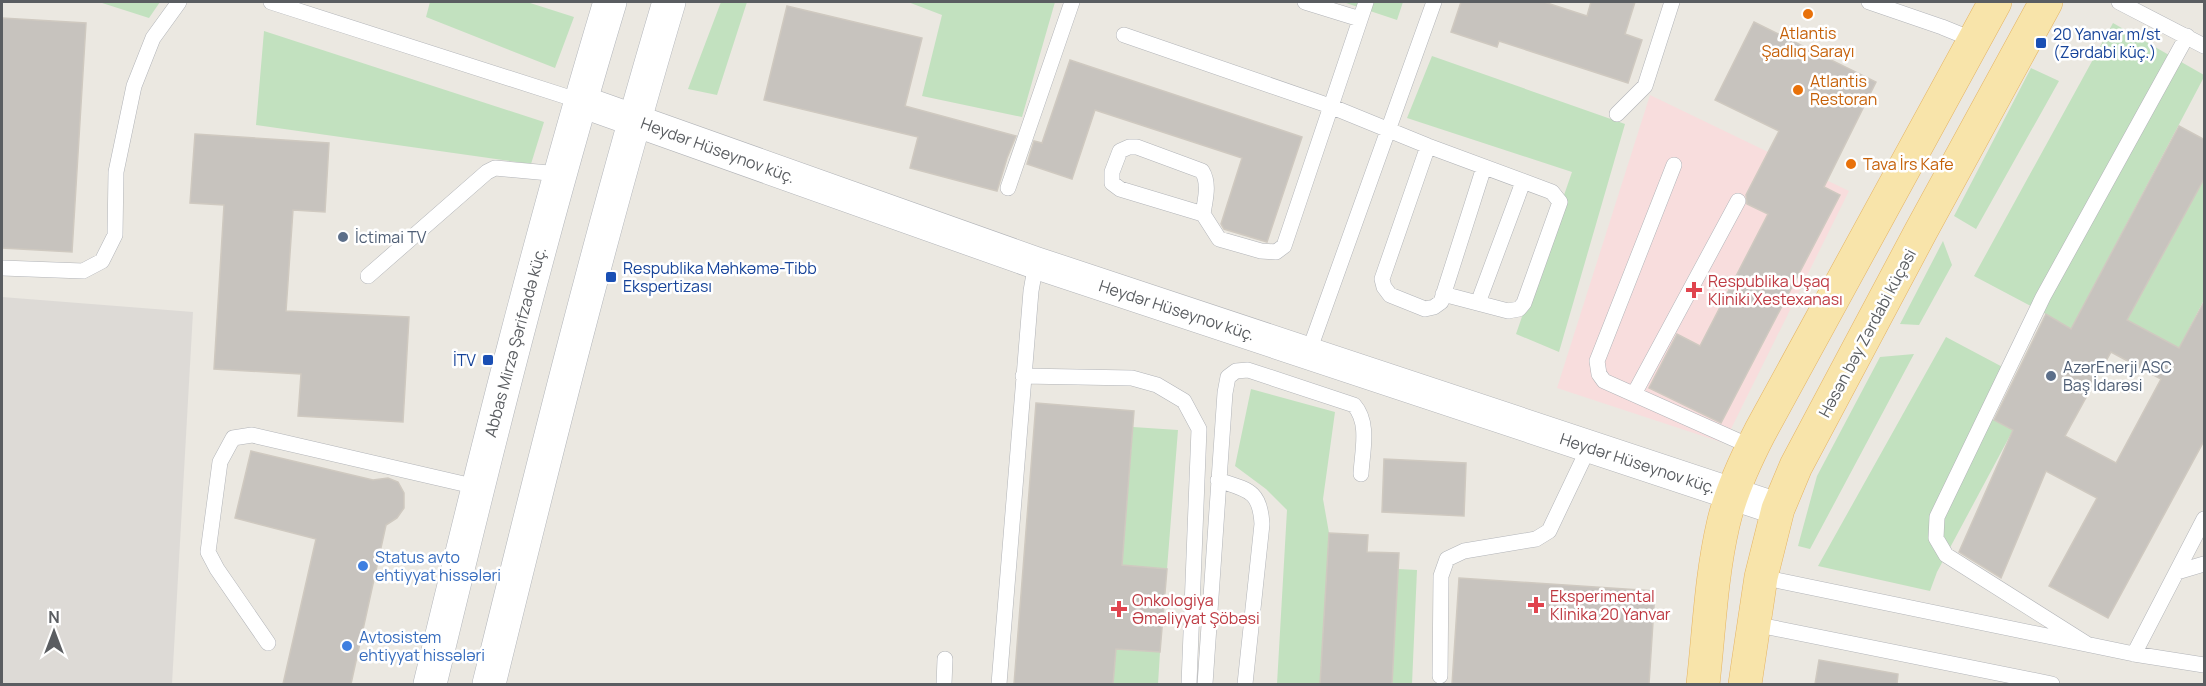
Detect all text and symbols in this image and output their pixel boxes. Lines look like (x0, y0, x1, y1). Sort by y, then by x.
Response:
marker: Atlantis Şadlıq Sarayı (1801, 7, 1815, 21)
place label: Atlantis Şadlıq Sarayı (1761, 22, 1855, 62)
place label: 20 Yanvar m/st (Zərdabi küç.) (2053, 23, 2161, 63)
marker: 20 Yanvar m/st (Zərdabi küç.) (2034, 36, 2048, 50)
place label: Atlantis Restoran (1810, 70, 1877, 110)
marker: Atlantis Restoran (1791, 83, 1805, 97)
street label: Heydər Hüseynov küç. (638, 112, 798, 188)
place label: Tava İrs Kafe (1863, 153, 1954, 175)
marker: Tava İrs Kafe (1844, 157, 1858, 171)
place label: İctimai TV (355, 226, 427, 248)
marker: İctimai TV (336, 230, 350, 244)
street label: Abbas Mirzə Şərifzadə küç. (479, 244, 551, 440)
street label: Həsən bəy Zərdabi küçəsi (1813, 245, 1921, 421)
place label: Respublika Məhkəmə-Tibb Ekspertizası (623, 257, 817, 297)
marker: Respublika Məhkəmə-Tibb Ekspertizası (604, 270, 618, 284)
place label: Respublika Uşaq Kliniki Xestexanası (1708, 270, 1843, 310)
street label: Heydər Hüseynov küç. (1096, 274, 1258, 346)
marker: Respublika Uşaq Kliniki Xestexanası (1685, 281, 1703, 299)
place label: İTV (453, 349, 476, 371)
marker: İTV (481, 353, 495, 367)
place label: AzərEnerji ASC Baş İdarəsi (2063, 356, 2172, 396)
marker: AzərEnerji ASC Baş İdarəsi (2044, 369, 2058, 383)
street label: Heydər Hüseynov küç. (1557, 427, 1719, 499)
place label: Status avto ehtiyyat hissələri (375, 546, 501, 586)
marker: Status avto ehtiyyat hissələri (356, 559, 370, 573)
place label: Eksperimental Klinika 20 Yanvar (1550, 585, 1671, 625)
place label: Onkologiya Əməliyyat Şöbəsi (1132, 589, 1260, 629)
marker: Eksperimental Klinika 20 Yanvar (1527, 596, 1545, 614)
marker: Onkologiya Əməliyyat Şöbəsi (1110, 600, 1128, 618)
north arrow (24, 602, 84, 662)
text: N (48, 606, 60, 628)
place label: Avtosistem ehtiyyat hissələri (359, 626, 485, 666)
marker: Avtosistem ehtiyyat hissələri (340, 639, 354, 653)

